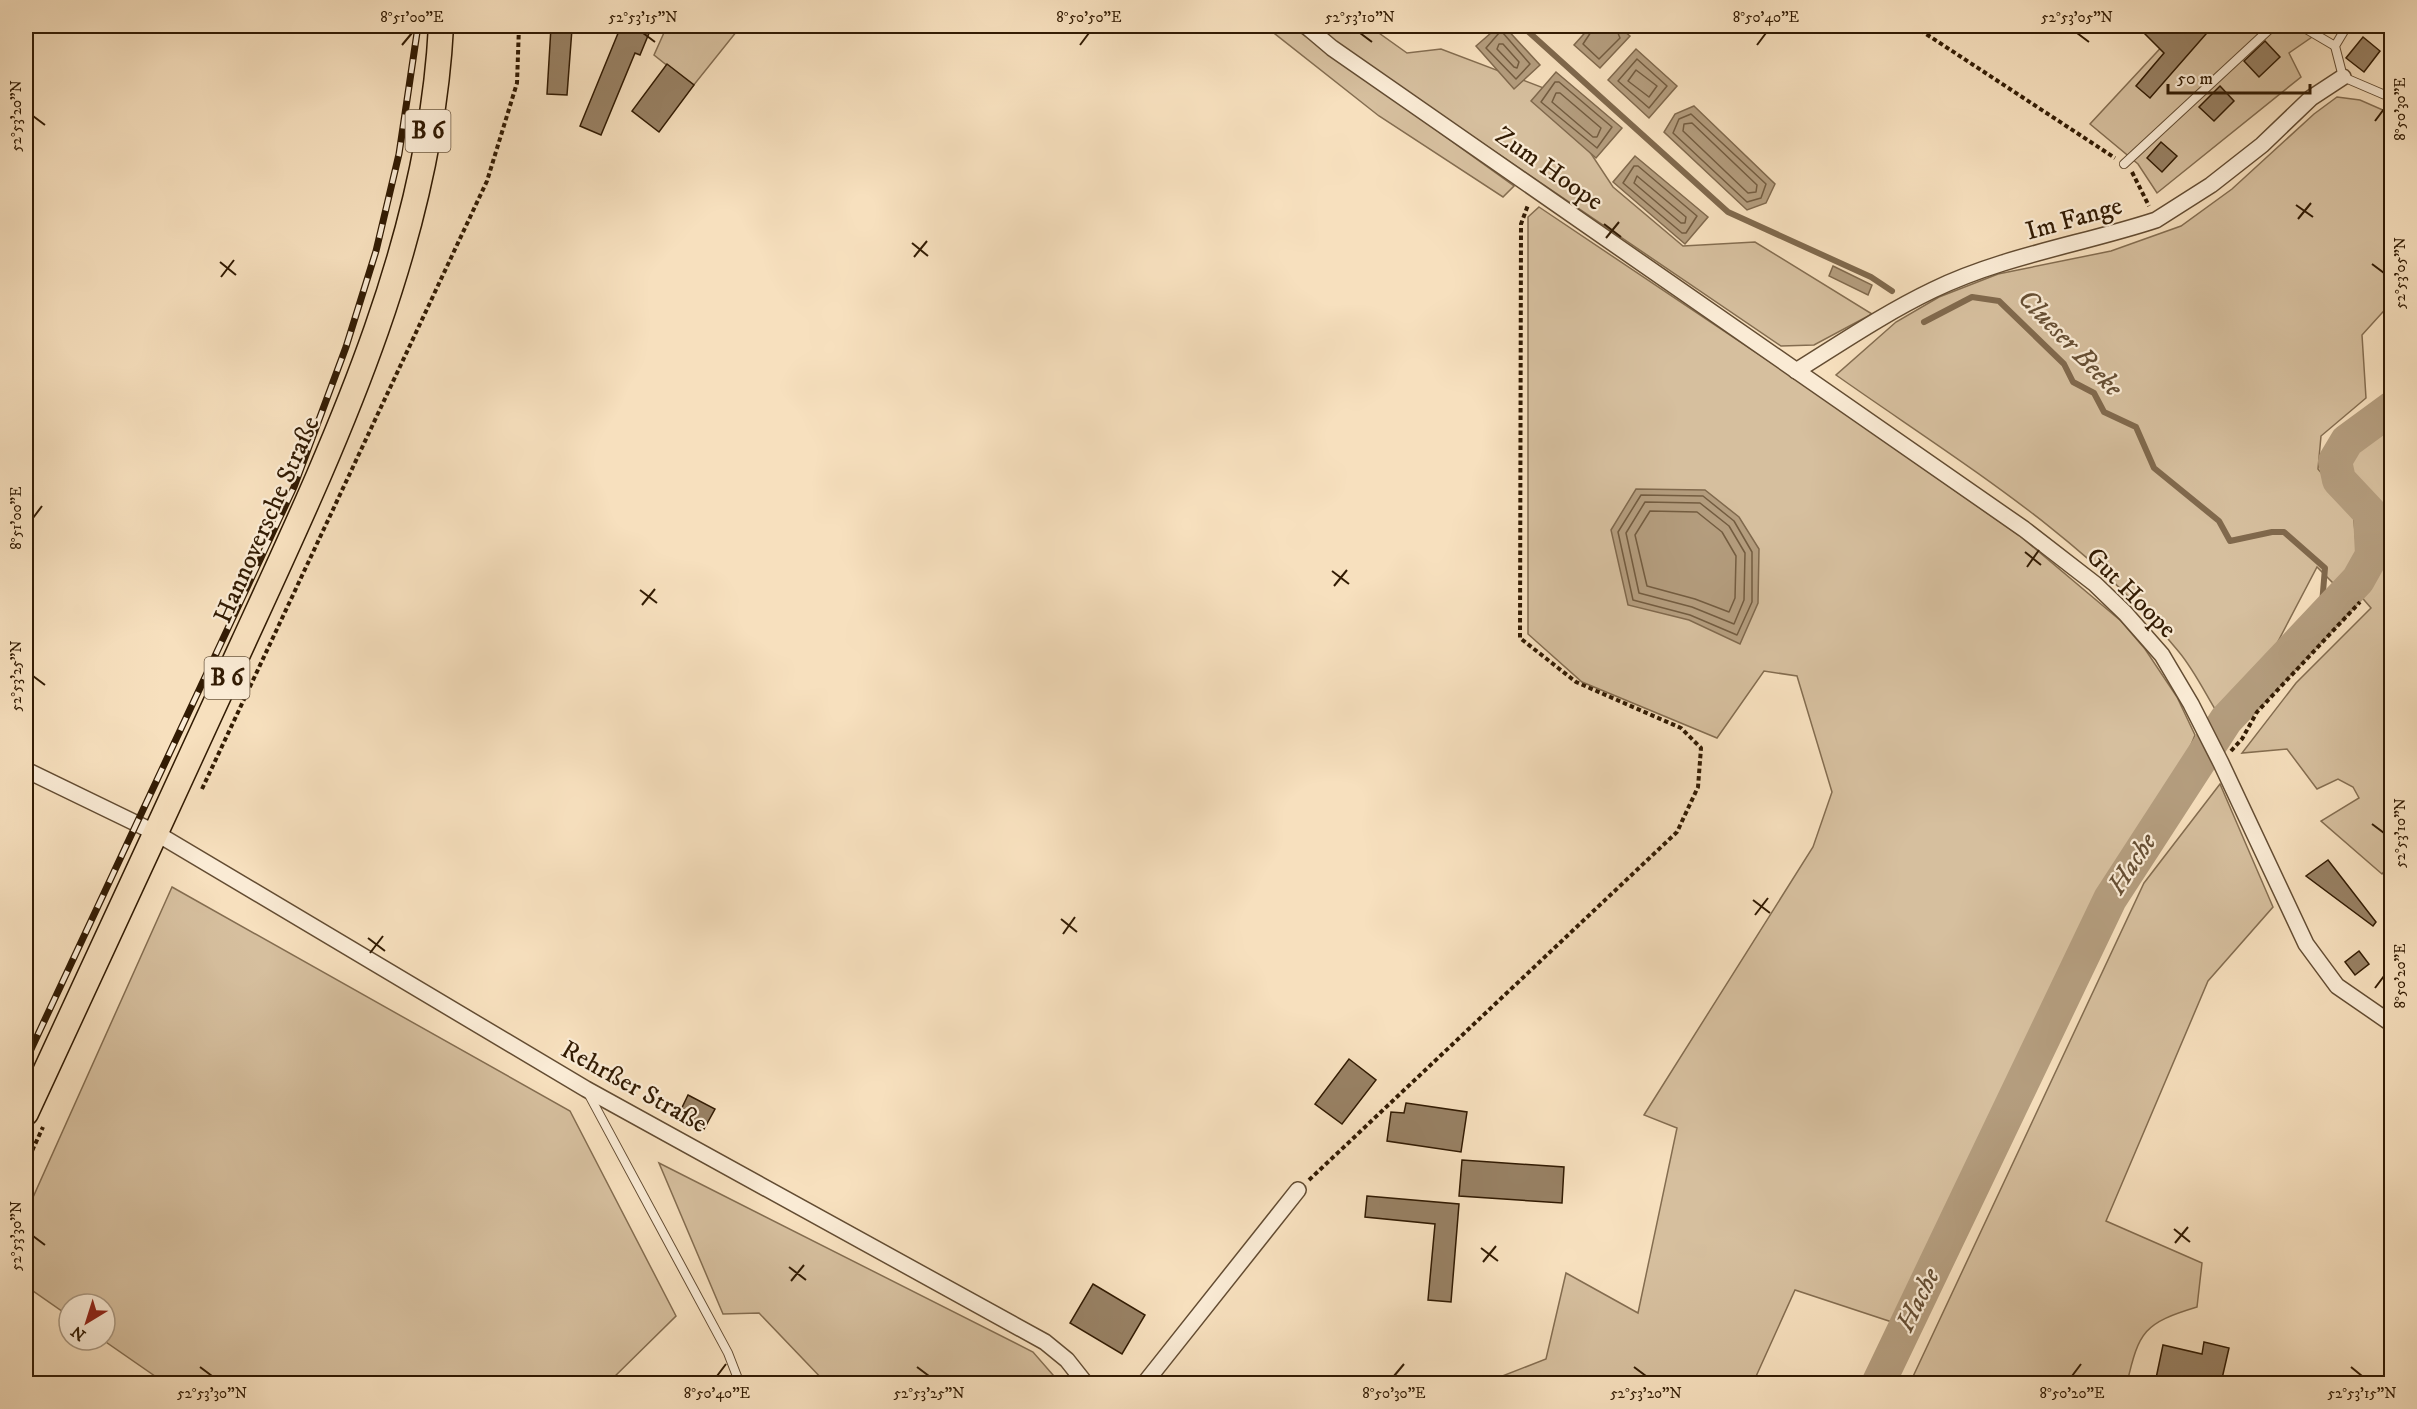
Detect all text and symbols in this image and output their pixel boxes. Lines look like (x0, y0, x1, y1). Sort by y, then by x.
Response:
text: 8°51'00"E (380, 8, 444, 27)
text: 52°53'15"N (608, 8, 678, 27)
text: 8°50'50"E (1056, 8, 1122, 27)
text: 52°53'10"N (1325, 8, 1395, 27)
text: 8°50'40"E (1733, 8, 1800, 27)
text: 52°53'05"N (2041, 8, 2113, 27)
scale bar (2168, 57, 2310, 95)
text: 50 m (2177, 68, 2213, 90)
text: 8°50'30"E (2391, 77, 2410, 141)
text: 52°53'20"N (7, 80, 26, 152)
road number: B 6 (406, 110, 450, 152)
street label: Zum Hoope (1488, 120, 1610, 218)
street label: Im Fange (2022, 189, 2126, 249)
text: 52°53'05"N (2391, 237, 2410, 309)
water label: Clueser Beeke (2010, 282, 2130, 405)
street label: Hannoversche Straße (207, 411, 327, 629)
text: 8°51'00"E (7, 486, 26, 550)
street label: Gut Hoope (2079, 541, 2183, 645)
text: 52°53'25"N (7, 640, 26, 712)
road number: B 6 (204, 657, 250, 699)
text: 52°53'10"N (2391, 798, 2410, 868)
water label: Hache (2099, 826, 2165, 902)
text: 8°50'20"E (2391, 943, 2410, 1009)
street label: Rehrßer Straße (555, 1033, 713, 1141)
text: 52°53'30"N (7, 1201, 26, 1271)
water label: Hache (1888, 1262, 1948, 1338)
north arrow (57, 1292, 117, 1352)
text: N (67, 1321, 90, 1345)
text: 52°53'30"N (177, 1384, 247, 1403)
text: 8°50'40"E (684, 1384, 751, 1403)
text: 52°53'25"N (893, 1384, 965, 1403)
text: 8°50'30"E (1362, 1384, 1426, 1403)
text: 52°53'20"N (1610, 1384, 1682, 1403)
text: 8°50'20"E (2039, 1384, 2105, 1403)
text: 52°53'15"N (2327, 1384, 2397, 1403)

